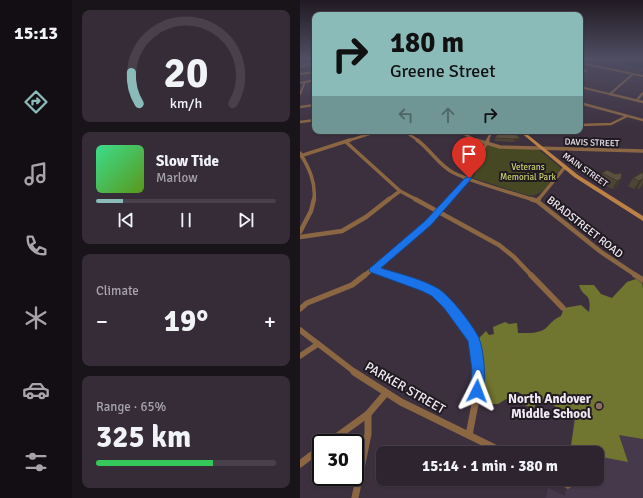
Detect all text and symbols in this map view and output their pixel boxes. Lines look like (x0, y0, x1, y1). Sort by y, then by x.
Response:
text: 15:13 (14, 22, 58, 44)
text: 180 m (390, 26, 464, 60)
icon: right (324, 28, 376, 80)
text: 20 (164, 48, 208, 99)
text: Greene Street (390, 60, 496, 82)
icon: directions (22, 88, 50, 116)
text: km/h (170, 95, 202, 112)
icon: left (395, 104, 417, 126)
icon: ahead (437, 104, 459, 126)
icon: right (479, 104, 501, 126)
pin (452, 137, 486, 178)
street label: DAVIS STREET (564, 137, 620, 149)
icon: arrive (458, 143, 480, 165)
street label: MAIN STREET (560, 150, 610, 190)
text: Slow Tide (156, 152, 219, 170)
icon: music (22, 160, 50, 188)
park label: Veterans Memorial Park (500, 162, 556, 183)
text: Marlow (156, 170, 198, 186)
street label: BRADSTREET ROAD (544, 193, 626, 261)
icon: previous (115, 209, 137, 231)
icon: pause (175, 209, 197, 231)
icon: next (235, 209, 257, 231)
icon: phone (22, 232, 50, 260)
text: Climate (96, 283, 139, 299)
text: 19° (164, 303, 208, 340)
icon: climate (22, 304, 50, 332)
text: − (96, 308, 108, 335)
text: + (264, 308, 276, 335)
street label: PARKER STREET (362, 358, 449, 418)
position arrow (456, 370, 498, 412)
icon: car (22, 376, 50, 404)
place label: North Andover Middle School (508, 391, 592, 422)
text: Range · 65% (96, 399, 166, 415)
marker: North Andover Middle School (594, 401, 604, 411)
text: 325 km (96, 419, 191, 456)
speed limit sign: 30 (312, 434, 364, 486)
icon: filters (22, 448, 50, 476)
text: 15:14 · 1 min · 380 m (422, 457, 558, 475)

